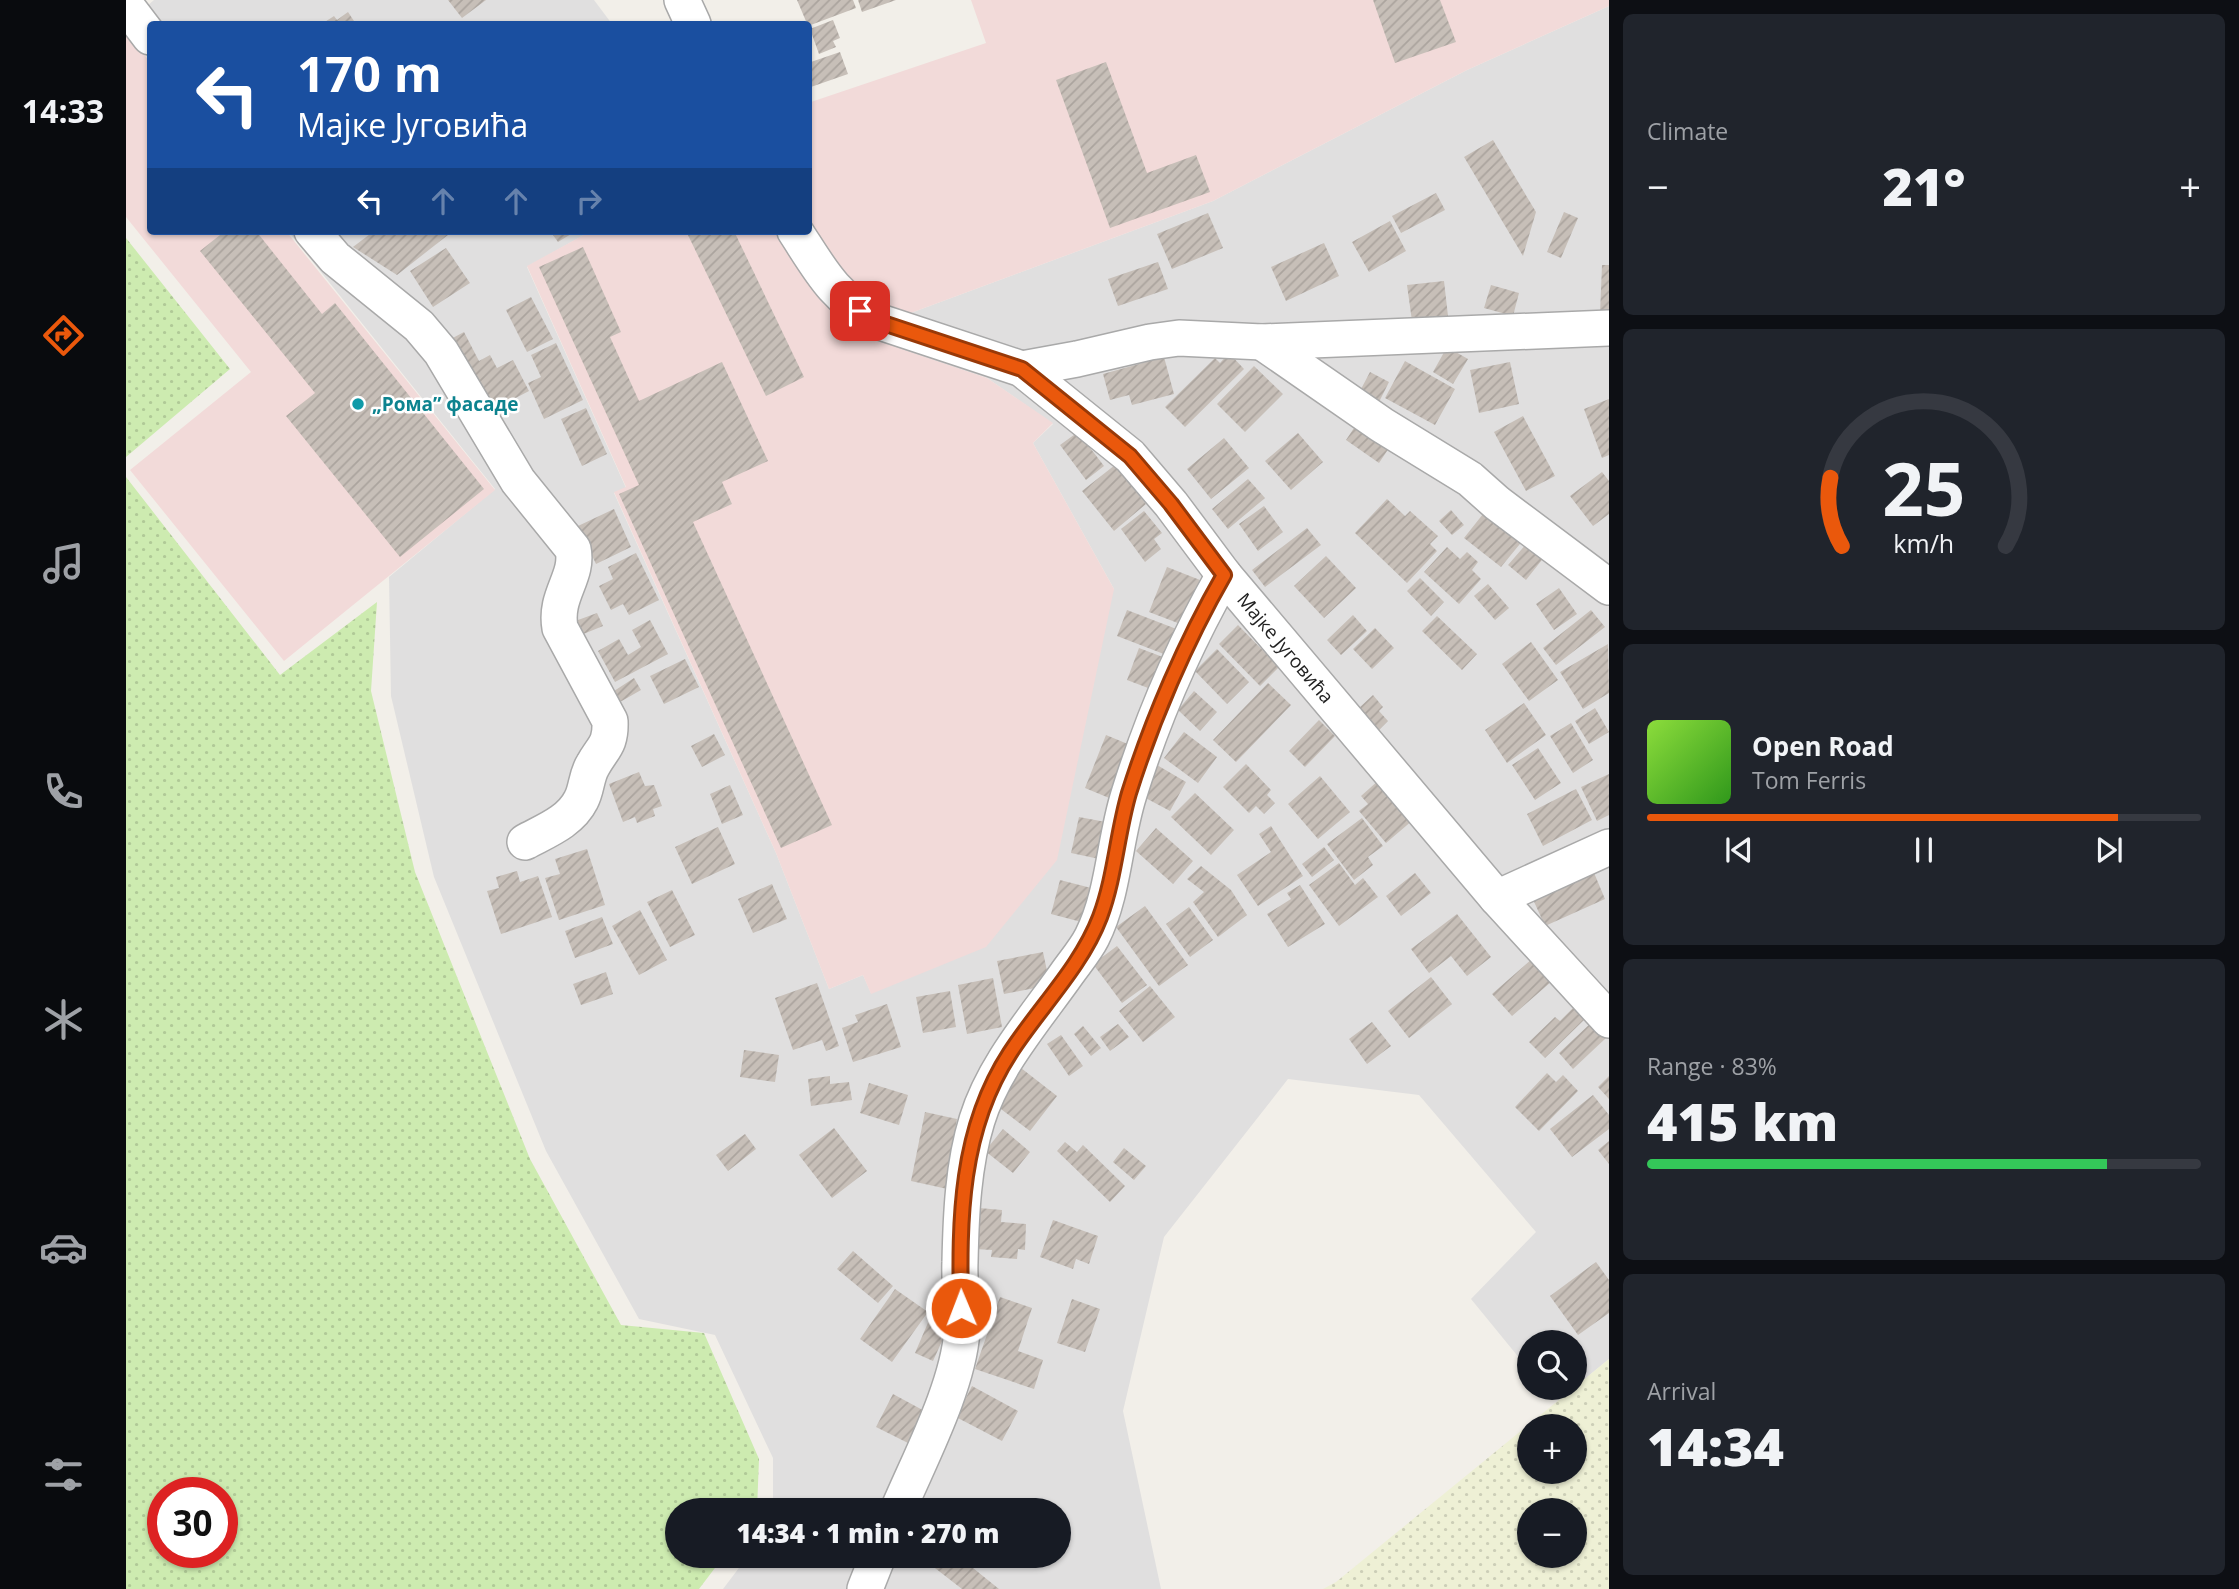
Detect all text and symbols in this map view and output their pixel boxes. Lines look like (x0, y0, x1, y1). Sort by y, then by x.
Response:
text: 170 m (297, 40, 442, 106)
icon: left (182, 49, 273, 140)
text: 14:33 (22, 89, 104, 132)
text: Мајке Југовића (297, 103, 528, 146)
text: Climate (1647, 115, 1728, 147)
text: 21° (1883, 150, 1965, 221)
text: − (1647, 160, 1669, 212)
text: + (2179, 160, 2201, 212)
icon: left (351, 182, 389, 220)
icon: ahead (424, 182, 462, 220)
icon: ahead (497, 182, 535, 220)
icon: right (570, 182, 608, 220)
pin (830, 281, 890, 341)
icon: arrive (841, 292, 879, 330)
icon: directions (39, 311, 88, 360)
place label: „Рома” фасаде (372, 391, 518, 417)
marker: „Рома” фасаде (350, 396, 366, 412)
text: 25 (1882, 438, 1966, 537)
text: km/h (1894, 525, 1954, 559)
icon: music (39, 539, 88, 588)
street label: Мајке Југовића (1231, 587, 1340, 709)
text: Open Road (1752, 728, 1894, 764)
text: Tom Ferris (1752, 764, 1866, 796)
icon: phone (39, 767, 88, 816)
icon: previous (1720, 831, 1758, 869)
icon: pause (1905, 831, 1943, 869)
icon: next (2090, 831, 2128, 869)
icon: climate (39, 995, 88, 1044)
text: Range · 83% (1647, 1050, 1777, 1082)
text: 415 km (1647, 1085, 1838, 1156)
icon: car (39, 1223, 88, 1272)
position arrow (924, 1271, 998, 1345)
map controls (1517, 1330, 1587, 1568)
button: search (1517, 1330, 1587, 1400)
text: Arrival (1647, 1375, 1716, 1407)
text: 14:34 (1647, 1410, 1784, 1481)
button: + (1517, 1414, 1587, 1484)
icon: filters (39, 1450, 88, 1499)
speed limit sign: 30 (147, 1477, 238, 1568)
button: − (1517, 1498, 1587, 1568)
text: 14:34 · 1 min · 270 m (737, 1515, 999, 1551)

